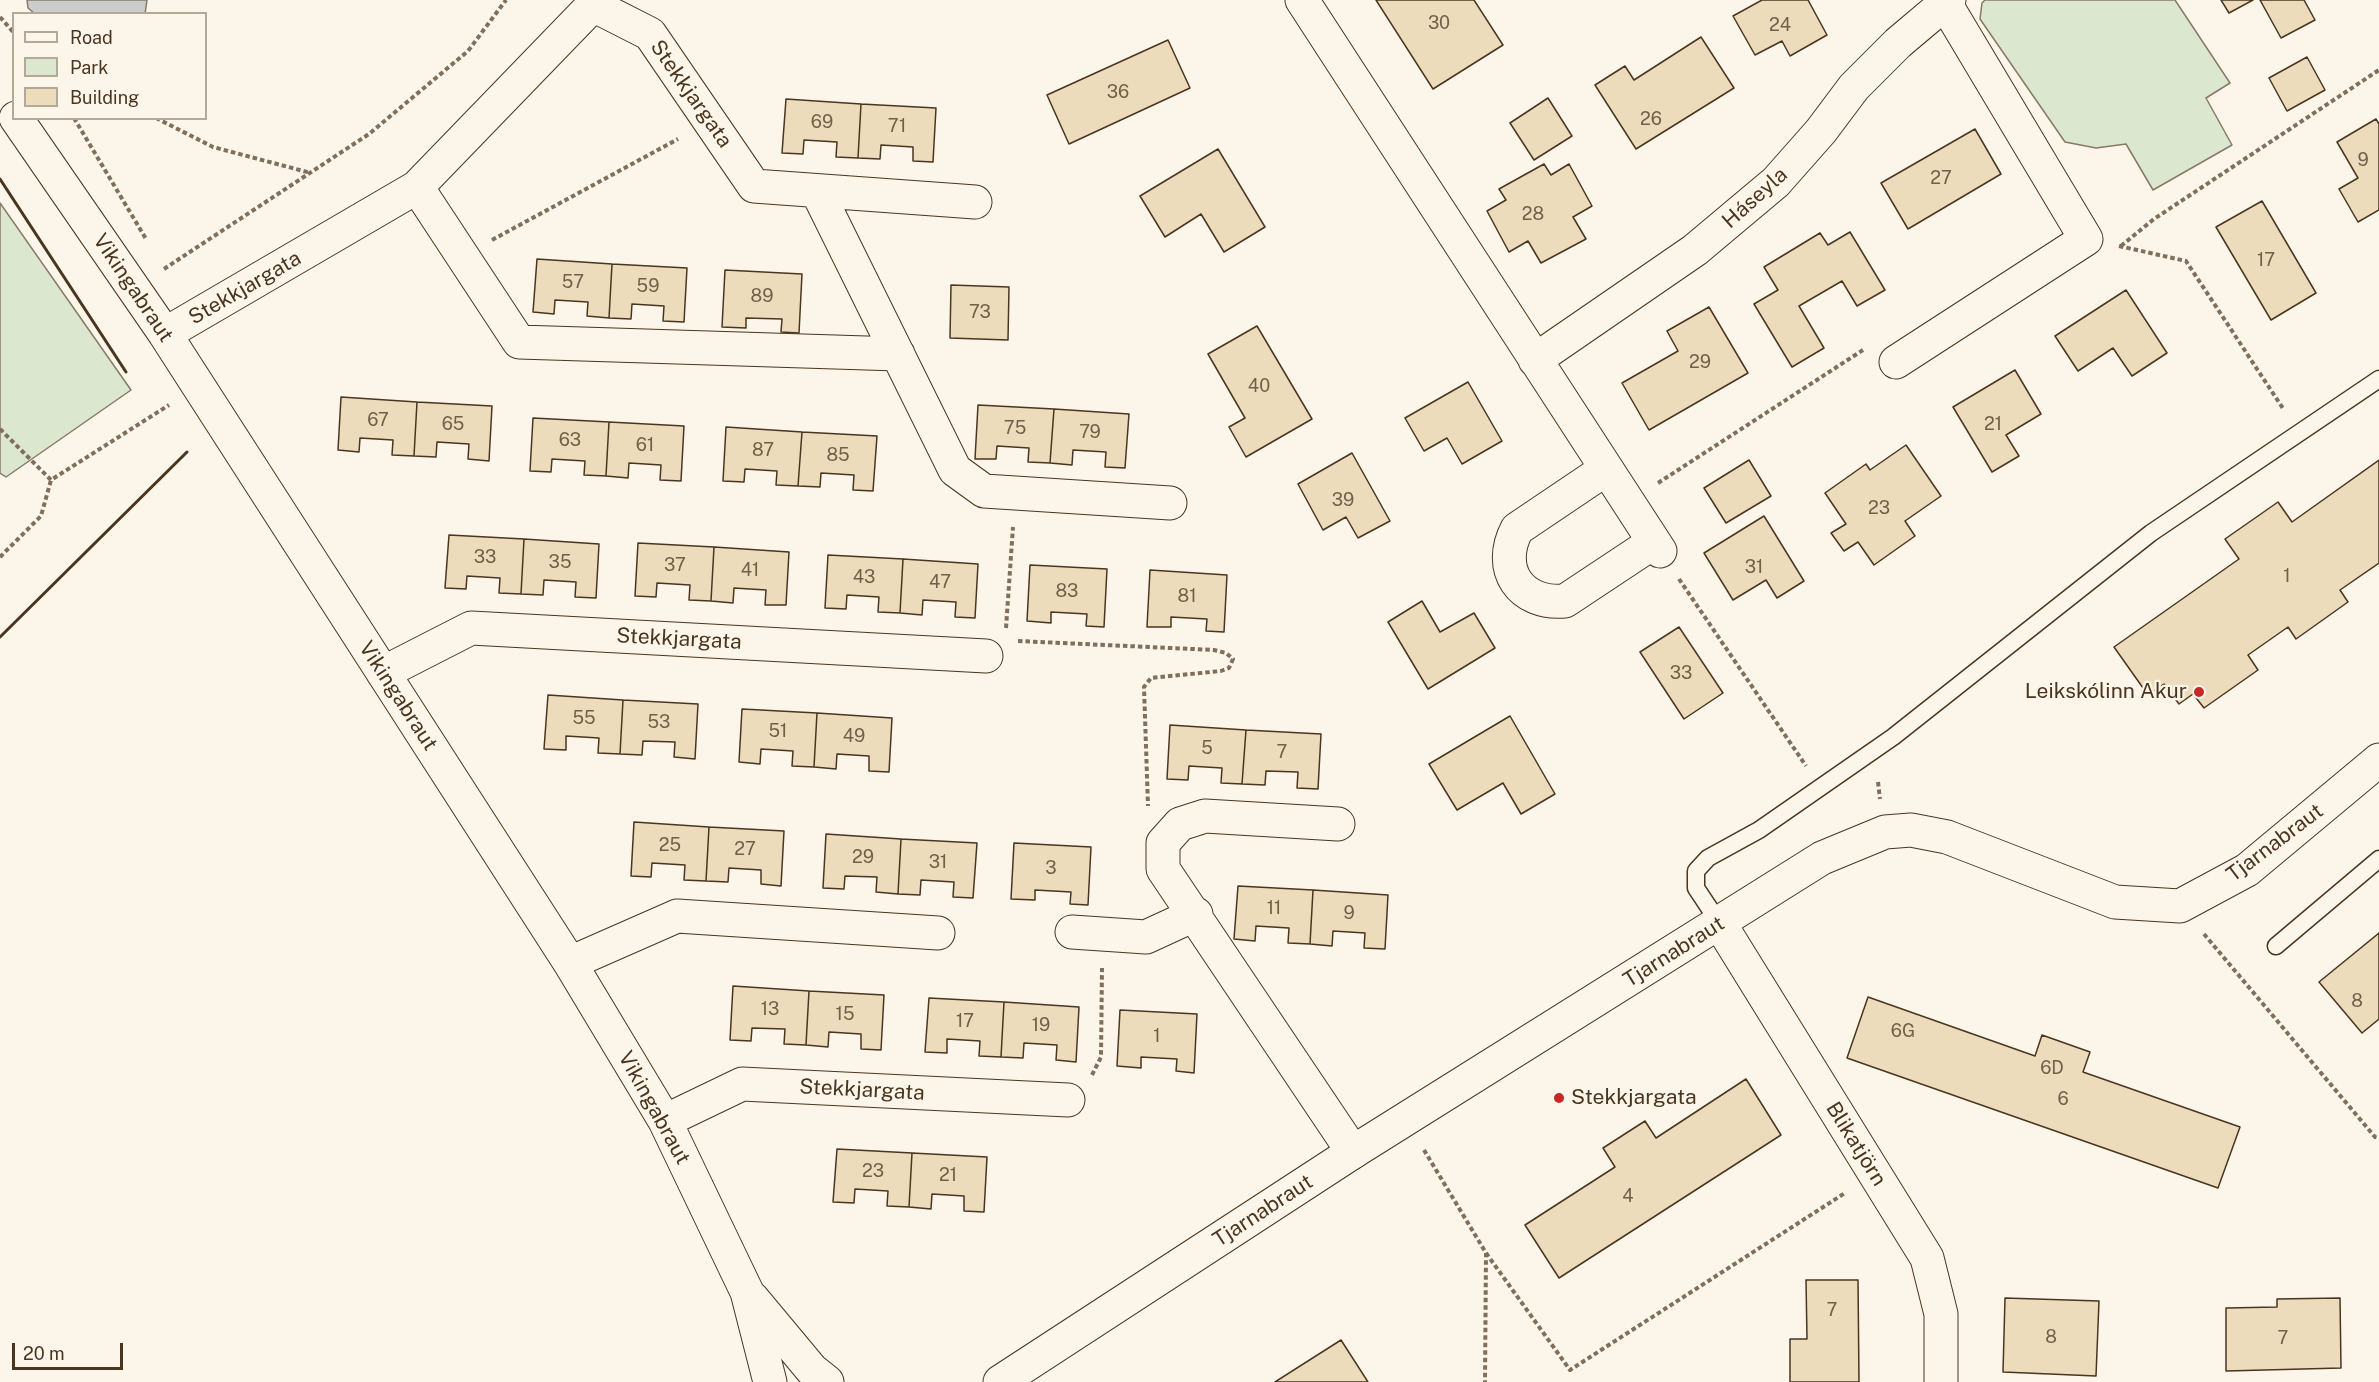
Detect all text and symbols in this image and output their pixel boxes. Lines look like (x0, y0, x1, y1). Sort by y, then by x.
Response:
legend (12, 12, 207, 120)
house number: 30 (1428, 12, 1450, 34)
house number: 24 (1769, 14, 1791, 36)
text: Road (70, 27, 113, 48)
street label: Stekkjargata (645, 35, 737, 153)
text: Park (70, 57, 108, 78)
house number: 36 (1107, 81, 1129, 103)
text: Building (70, 87, 139, 108)
house number: 26 (1640, 108, 1662, 130)
house number: 69 (811, 111, 833, 133)
house number: 71 (888, 115, 906, 137)
house number: 9 (2357, 149, 2369, 171)
street label: Háseyla (1717, 162, 1793, 234)
house number: 27 (1930, 167, 1952, 189)
house number: 28 (1522, 203, 1544, 225)
street label: Vikingabraut (87, 229, 179, 347)
street label: Stekkjargata (184, 246, 306, 330)
house number: 17 (2257, 249, 2275, 271)
house number: 57 (562, 271, 584, 293)
house number: 59 (637, 275, 659, 297)
house number: 89 (751, 285, 773, 307)
house number: 73 (969, 301, 991, 323)
house number: 29 (1689, 351, 1711, 373)
house number: 40 (1248, 375, 1270, 397)
house number: 67 (367, 409, 389, 431)
house number: 65 (442, 413, 464, 435)
house number: 21 (1984, 413, 2002, 435)
house number: 75 (1004, 417, 1026, 439)
house number: 79 (1079, 421, 1101, 443)
house number: 63 (559, 429, 581, 451)
house number: 61 (636, 434, 654, 456)
house number: 87 (752, 439, 774, 461)
house number: 85 (826, 444, 850, 466)
house number: 39 (1332, 489, 1354, 511)
house number: 23 (1868, 497, 1890, 519)
house number: 33 (474, 546, 496, 568)
house number: 35 (549, 551, 571, 573)
house number: 37 (664, 554, 686, 576)
house number: 31 (1745, 556, 1763, 578)
house number: 41 (741, 559, 759, 581)
house number: 1 (2283, 565, 2291, 587)
house number: 43 (853, 566, 875, 588)
house number: 47 (929, 571, 951, 593)
house number: 83 (1056, 580, 1078, 602)
house number: 81 (1178, 585, 1196, 607)
street label: Stekkjargata (616, 623, 742, 655)
street label: Vikingabraut (353, 637, 443, 755)
house number: 33 (1670, 662, 1692, 684)
place label: Leikskólinn Akur (2025, 679, 2187, 705)
marker: Leikskólinn Akur (2192, 685, 2206, 699)
house number: 55 (572, 707, 596, 729)
house number: 53 (648, 711, 670, 733)
house number: 51 (769, 720, 787, 742)
house number: 49 (843, 725, 865, 747)
house number: 5 (1201, 737, 1213, 759)
house number: 7 (1277, 741, 1287, 763)
street label: Tjarnabraut (2222, 799, 2328, 887)
house number: 25 (659, 834, 681, 856)
house number: 27 (734, 838, 756, 860)
house number: 29 (852, 846, 874, 868)
house number: 31 (929, 851, 947, 873)
house number: 3 (1045, 857, 1057, 879)
house number: 11 (1267, 897, 1281, 919)
house number: 9 (1343, 902, 1355, 924)
street label: Tjarnabraut (1619, 911, 1729, 993)
house number: 8 (2351, 990, 2363, 1012)
house number: 13 (761, 998, 779, 1020)
house number: 15 (836, 1003, 854, 1025)
house number: 17 (956, 1010, 974, 1032)
house number: 19 (1032, 1014, 1050, 1036)
house number: 6G (1891, 1020, 1915, 1042)
house number: 1 (1153, 1025, 1161, 1047)
street label: Vikingabraut (613, 1047, 695, 1169)
house number: 6D (2040, 1057, 2064, 1079)
street label: Stekkjargata (799, 1074, 925, 1106)
place label: Stekkjargata (1571, 1085, 1697, 1111)
house number: 6 (2057, 1088, 2069, 1110)
marker: Stekkjargata (1552, 1091, 1566, 1105)
street label: Blikatjörn (1820, 1097, 1892, 1191)
house number: 23 (862, 1160, 884, 1182)
house number: 21 (939, 1164, 957, 1186)
street label: Tjarnabraut (1208, 1169, 1318, 1253)
house number: 4 (1622, 1185, 1634, 1207)
house number: 7 (1827, 1299, 1837, 1321)
house number: 8 (2045, 1326, 2057, 1348)
house number: 7 (2278, 1327, 2288, 1349)
scale bar (15, 1331, 126, 1369)
text: 20 m (23, 1343, 65, 1364)

